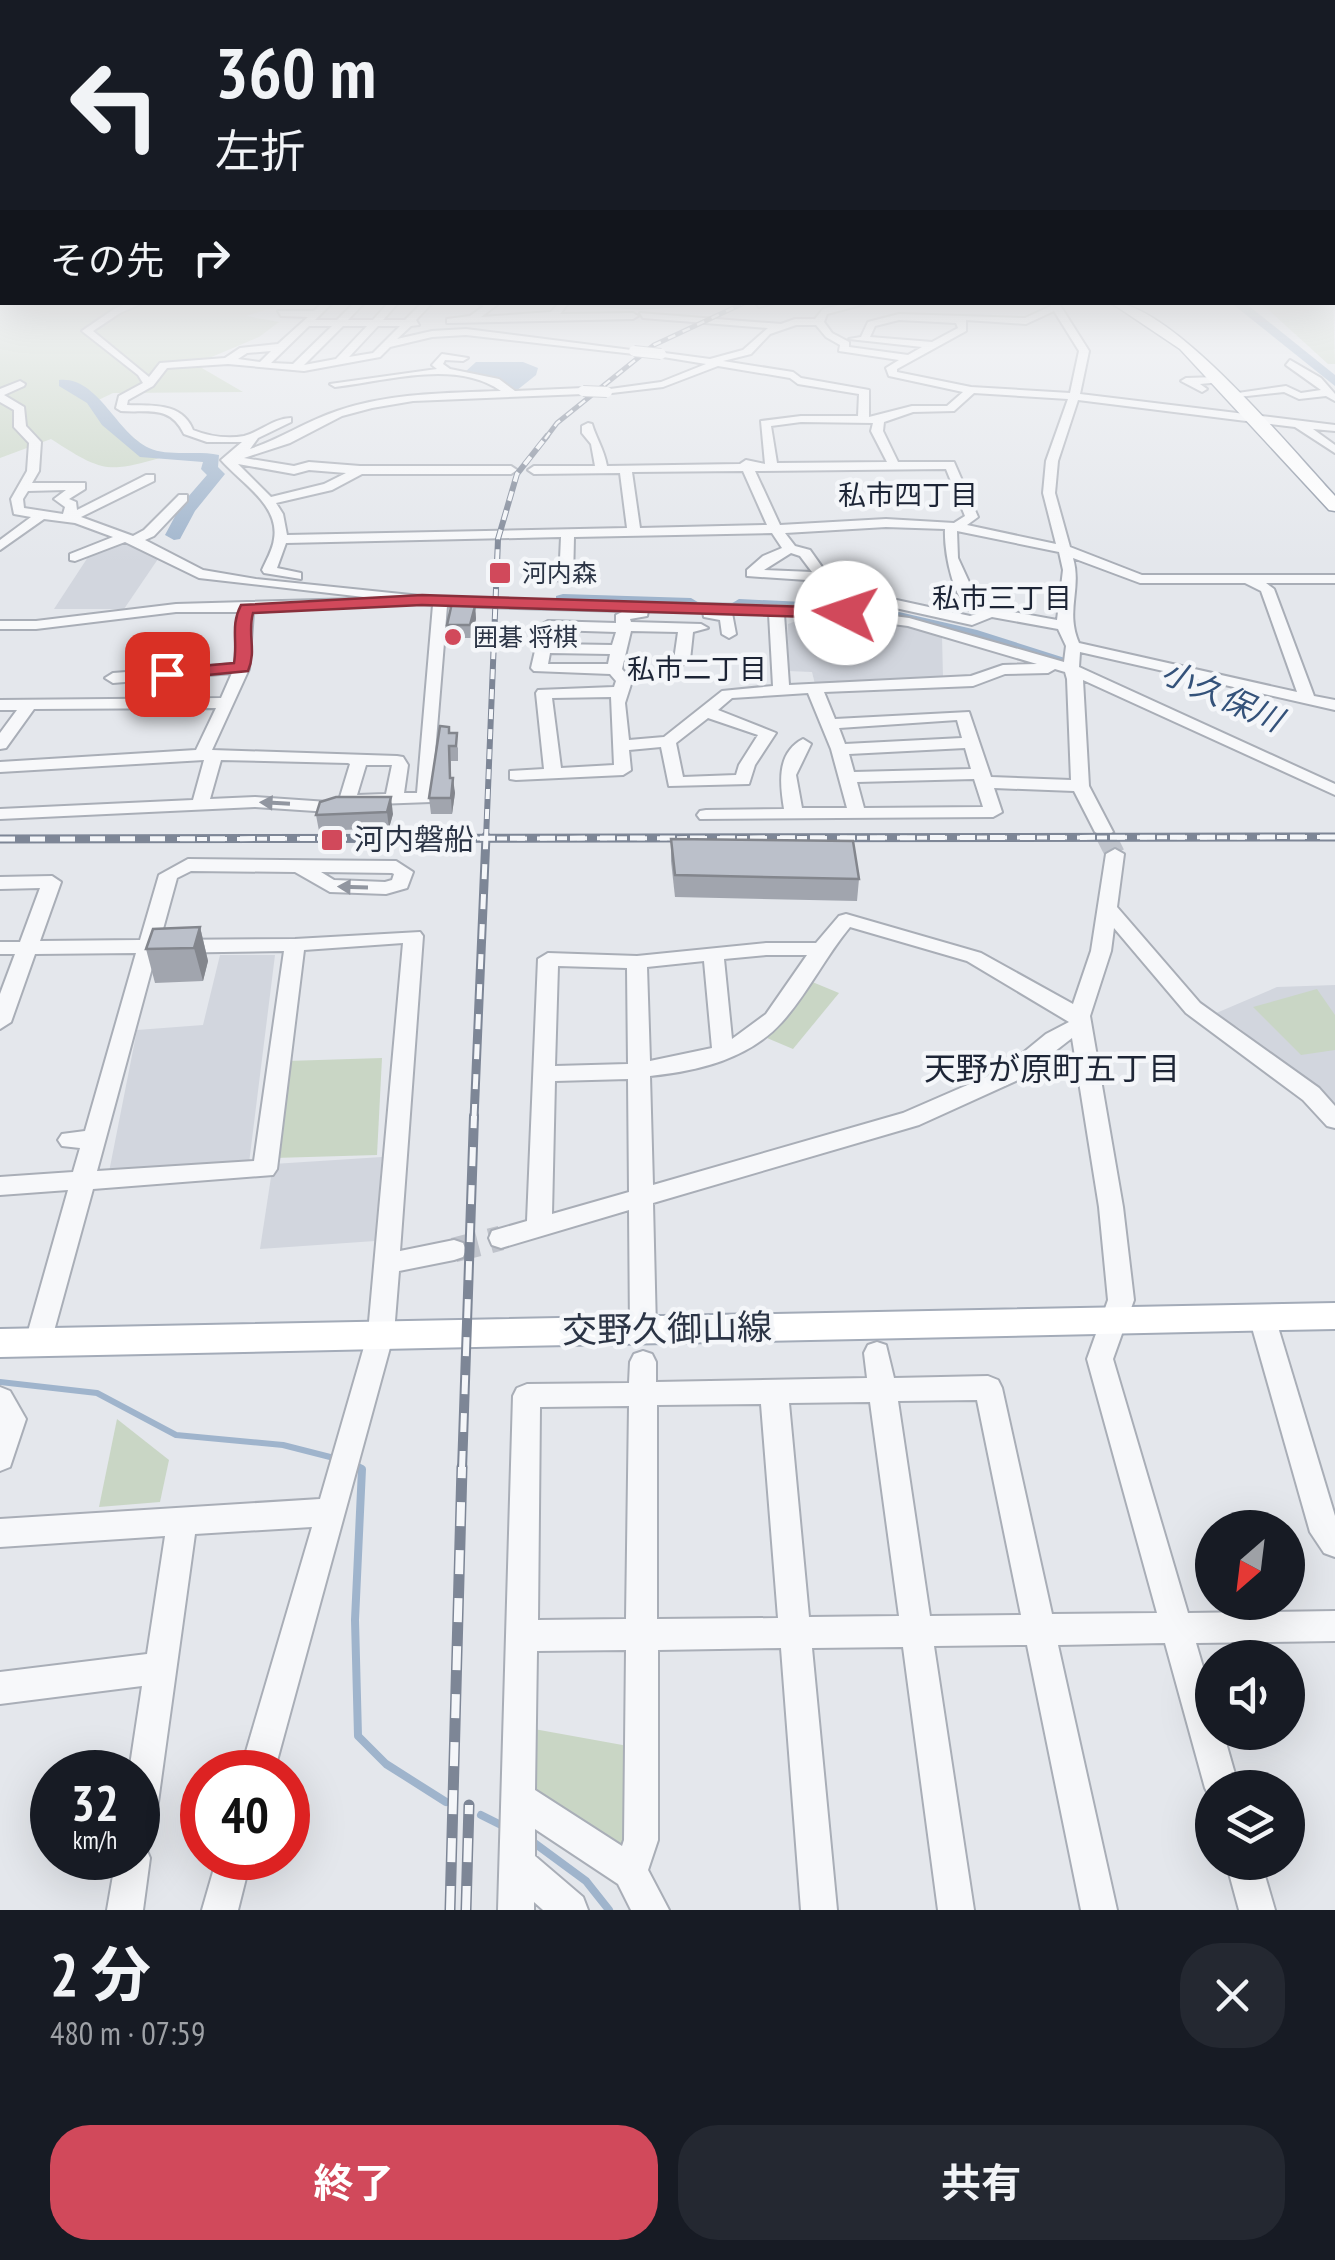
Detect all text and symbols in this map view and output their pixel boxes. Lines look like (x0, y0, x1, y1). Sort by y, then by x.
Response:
text: 360 m (215, 27, 376, 117)
icon: left (50, 40, 180, 170)
text: 左折 (215, 121, 305, 179)
icon: right (184, 230, 239, 285)
text: その先 (50, 235, 164, 284)
district label: 私市四丁目 (838, 476, 978, 513)
place label: 河内森 (522, 557, 597, 589)
marker: 河内森 (487, 560, 513, 586)
position arrow (794, 561, 898, 665)
district label: 私市三丁目 (932, 579, 1072, 616)
place label: 囲碁 将棋 (473, 621, 578, 653)
marker: 囲碁 将棋 (442, 626, 464, 648)
pin (125, 632, 210, 717)
icon: arrive (140, 647, 195, 702)
district label: 私市二丁目 (627, 650, 767, 687)
water label: 小久保川 (1155, 650, 1292, 742)
one-way arrow (259, 795, 291, 811)
place label: 河内磐船 (354, 819, 474, 858)
marker: 河内磐船 (319, 827, 345, 853)
one-way arrow (336, 879, 368, 895)
district label: 天野が原町五丁目 (924, 1047, 1180, 1089)
street label: 交野久御山線 (562, 1303, 772, 1353)
north arrow (1195, 1510, 1305, 1620)
map controls (1195, 1510, 1305, 1880)
button: sound (1195, 1640, 1305, 1750)
speed limit sign: 40 (180, 1750, 310, 1880)
text: 32 (71, 1770, 119, 1835)
button: layers (1195, 1770, 1305, 1880)
text: km/h (73, 1824, 117, 1856)
text: 2 分 (50, 1935, 151, 2013)
button: close (1180, 1943, 1285, 2048)
text: 480 m · 07:59 (50, 2012, 205, 2054)
button: 終了 (50, 2125, 658, 2240)
button: 共有 (678, 2125, 1285, 2240)

